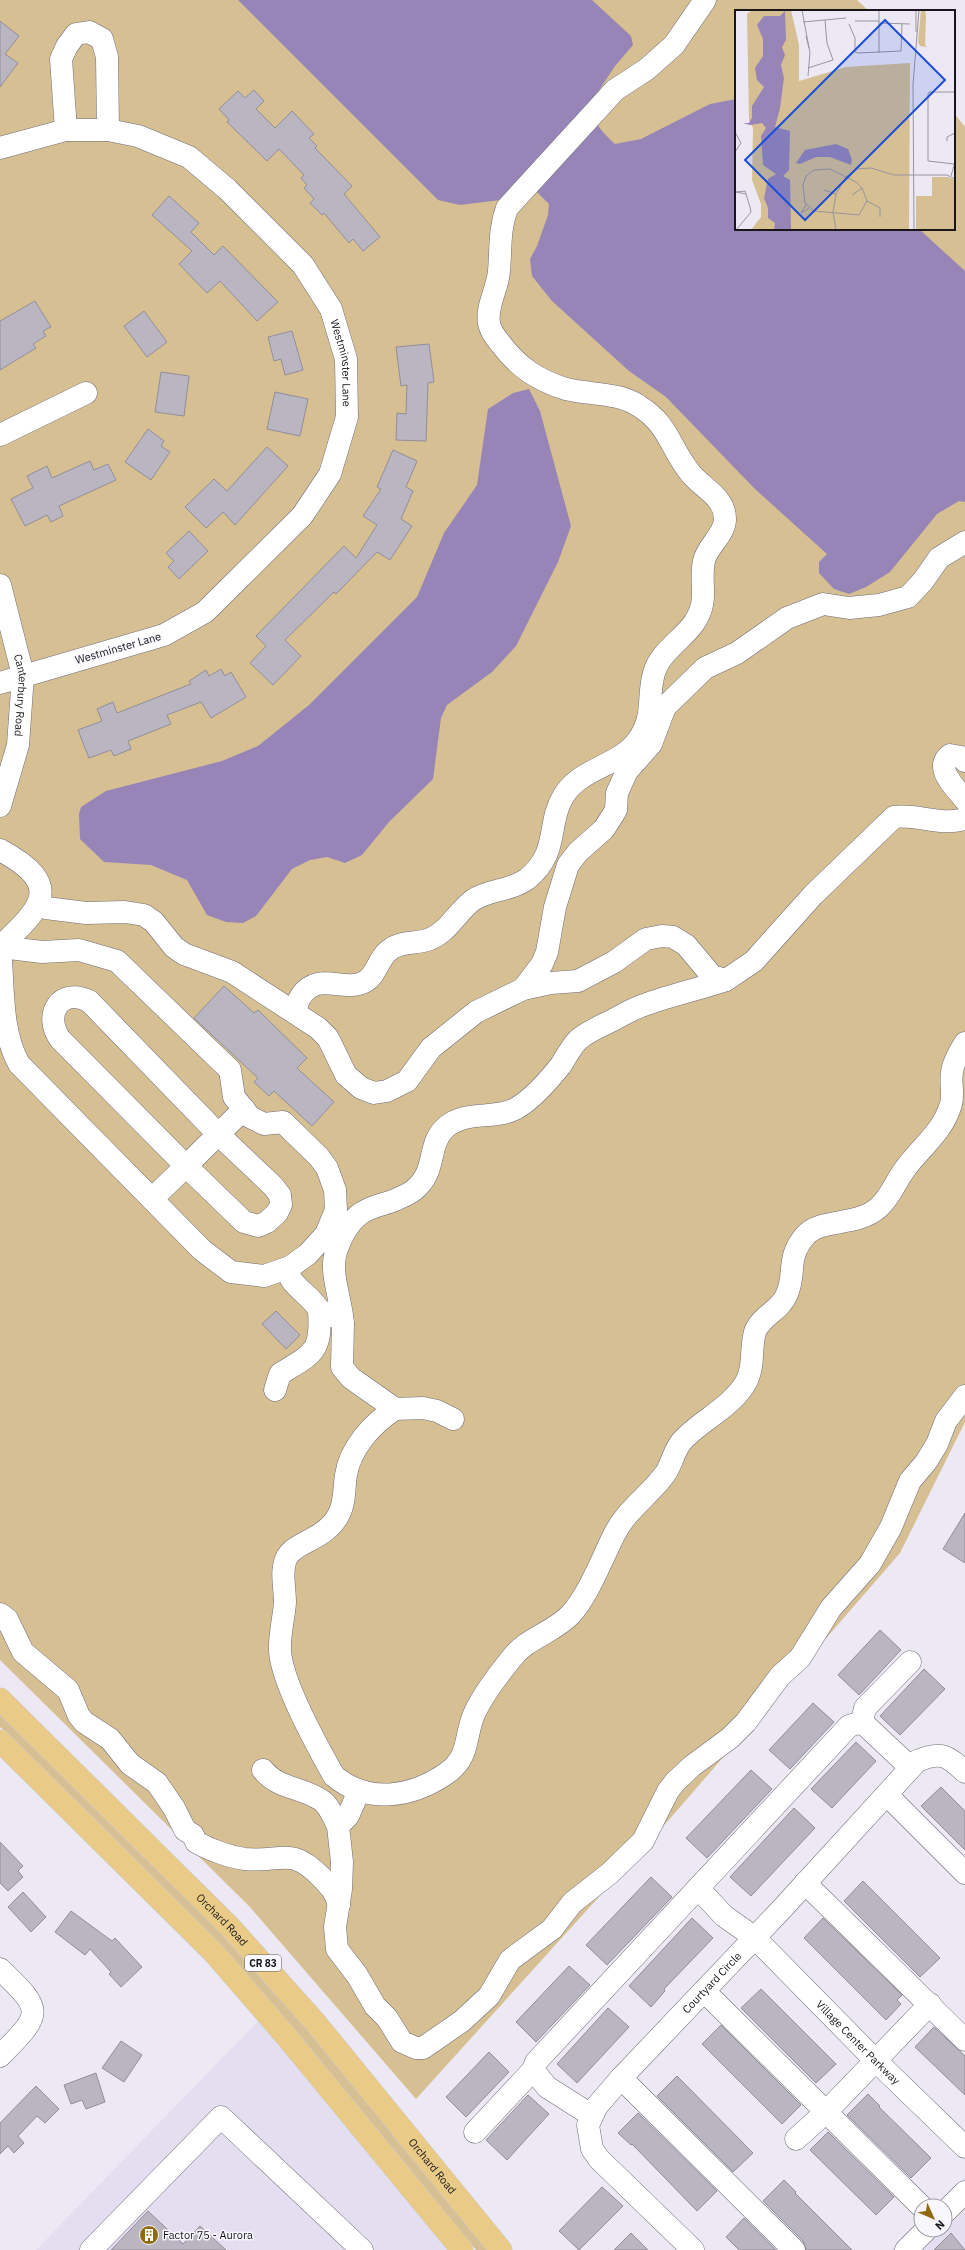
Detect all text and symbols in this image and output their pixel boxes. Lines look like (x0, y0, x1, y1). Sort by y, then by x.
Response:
inset map (735, 10, 955, 230)
street label: Westminster Lane (327, 318, 354, 407)
street label: Westminster Lane (73, 629, 163, 667)
street label: Canterbury Road (11, 652, 30, 737)
street label: Orchard Road (193, 1891, 251, 1949)
street label: Courtyard Circle (679, 1949, 744, 2016)
road number: CR 83 (245, 1955, 281, 1971)
street label: Village Center Parkway (813, 1997, 903, 2088)
street label: Orchard Road (406, 2135, 459, 2197)
north arrow (913, 2198, 953, 2238)
text: N (932, 2217, 948, 2233)
building icon: Factor 75 - Aurora (138, 2224, 160, 2246)
place label: Factor 75 - Aurora (163, 2228, 253, 2242)

